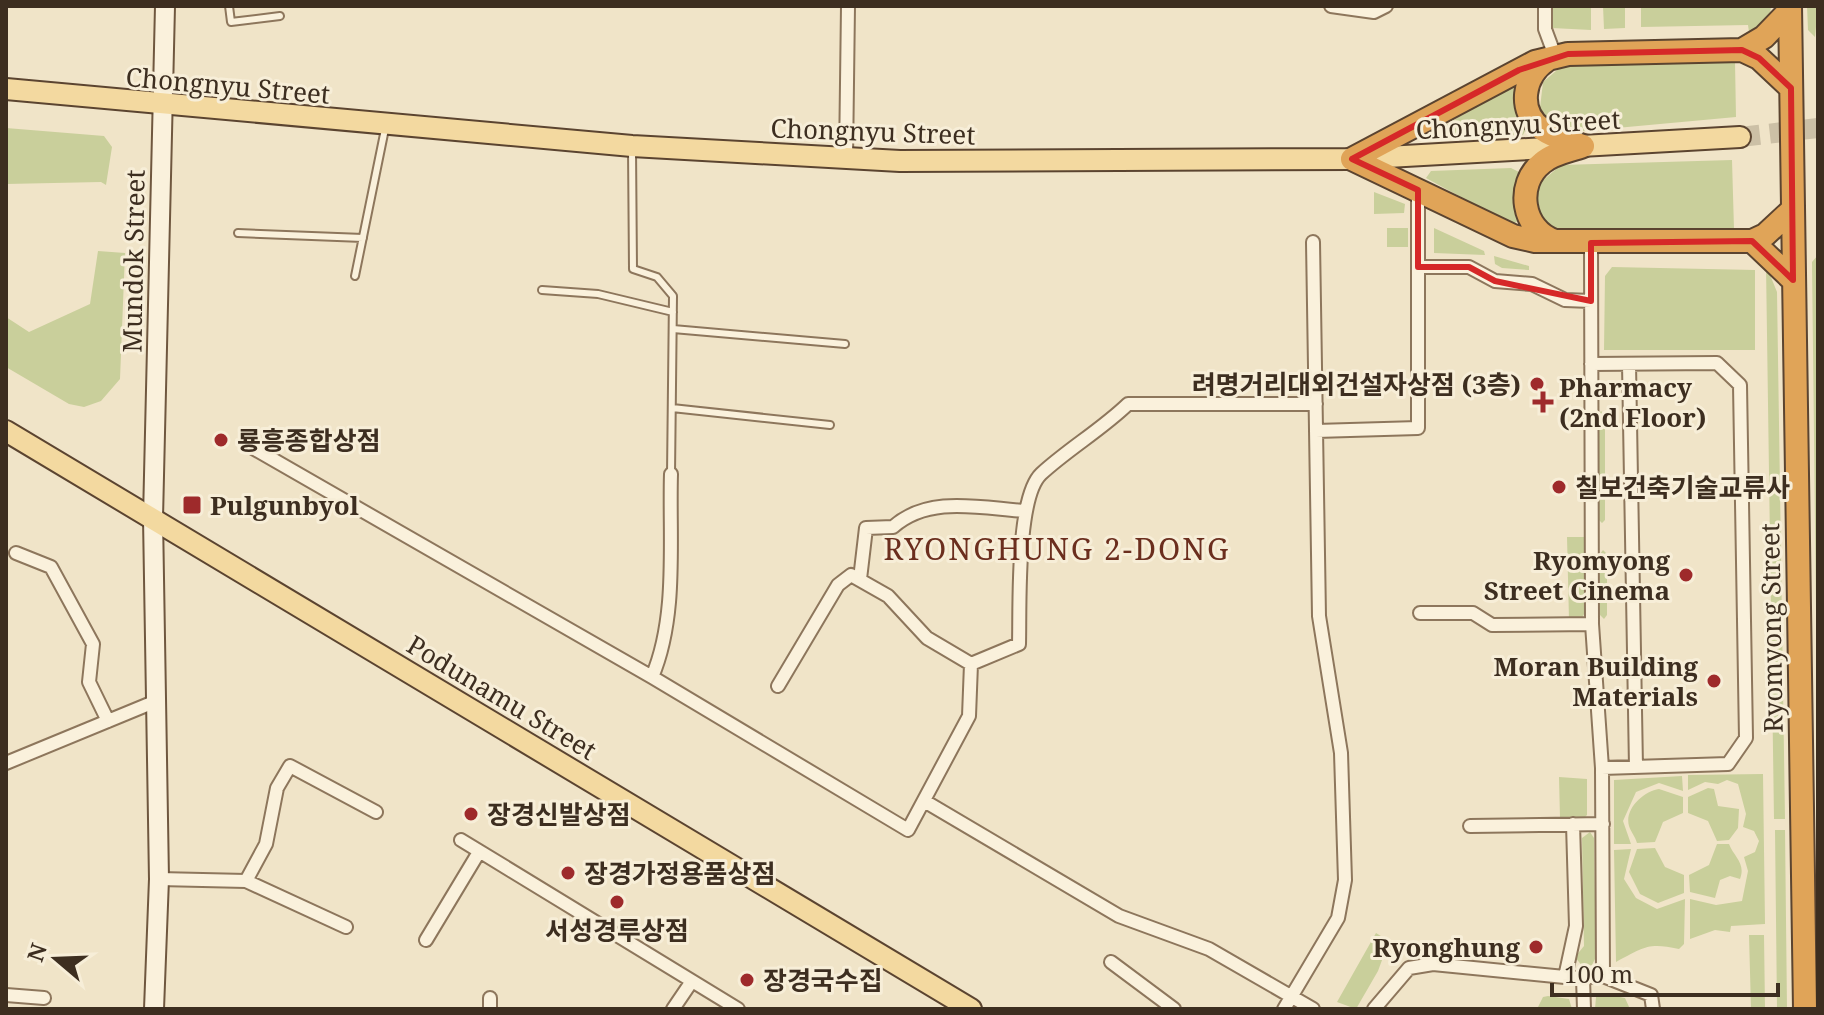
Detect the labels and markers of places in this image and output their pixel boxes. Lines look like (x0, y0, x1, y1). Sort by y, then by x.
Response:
place label: 려명거리대외건설자상점 (3층) (1192, 366, 1521, 402)
place label: Pharmacy (2nd Floor) (1559, 369, 1706, 435)
marker: 려명거리대외건설자상점 (3층) (1528, 375, 1546, 393)
marker: Pharmacy (2nd Floor) (1534, 393, 1552, 411)
place label: 룡흥종합상점 (237, 422, 381, 458)
marker: 룡흥종합상점 (212, 431, 230, 449)
place label: 칠보건축기술교류사 (1575, 469, 1790, 505)
marker: 칠보건축기술교류사 (1550, 478, 1568, 496)
place label: Pulgunbyol (210, 487, 359, 523)
marker: Pulgunbyol (181, 494, 203, 516)
place label: Ryomyong Street Cinema (1484, 542, 1670, 608)
marker: Ryomyong Street Cinema (1677, 566, 1695, 584)
place label: Moran Building Materials (1493, 648, 1698, 714)
marker: Moran Building Materials (1705, 672, 1723, 690)
place label: 장경신발상점 (487, 796, 631, 832)
marker: 장경신발상점 (462, 805, 480, 823)
place label: 장경가정용품상점 (584, 855, 775, 891)
marker: 장경가정용품상점 (559, 864, 577, 882)
marker: 서성경루상점 (608, 893, 626, 911)
place label: 서성경루상점 (545, 912, 689, 948)
place label: Ryonghung (1373, 929, 1520, 965)
marker: Ryonghung (1527, 938, 1545, 956)
place label: 장경국수집 (763, 962, 883, 998)
marker: 장경국수집 (738, 971, 756, 989)

